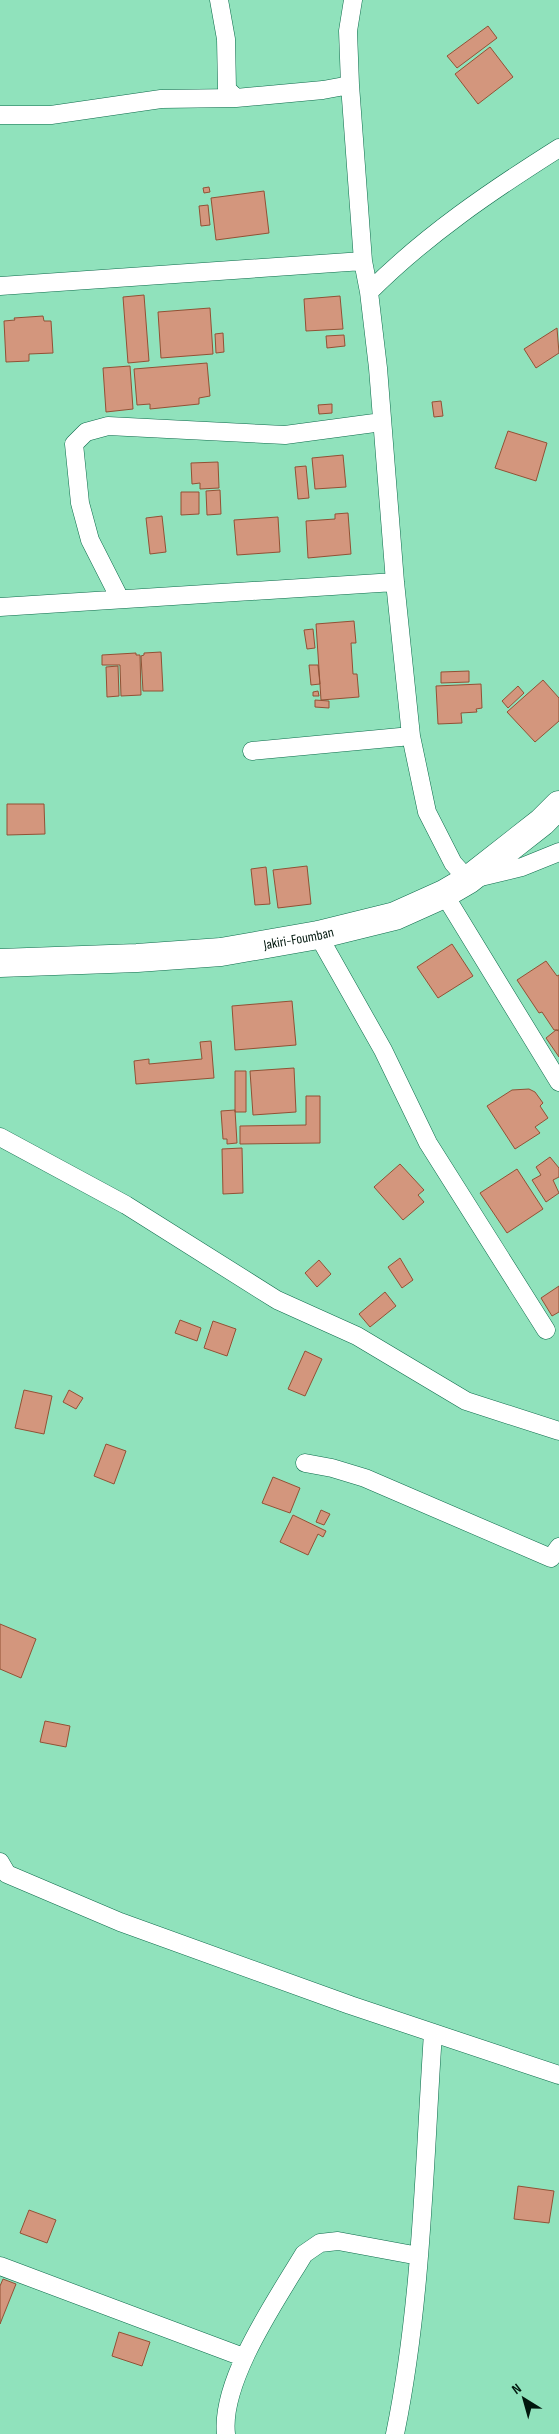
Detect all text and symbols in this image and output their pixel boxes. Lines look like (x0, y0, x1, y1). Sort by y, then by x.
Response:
street label: Jakiri-Foumban (261, 923, 335, 954)
north arrow (499, 2374, 549, 2424)
text: N (508, 2380, 525, 2398)

